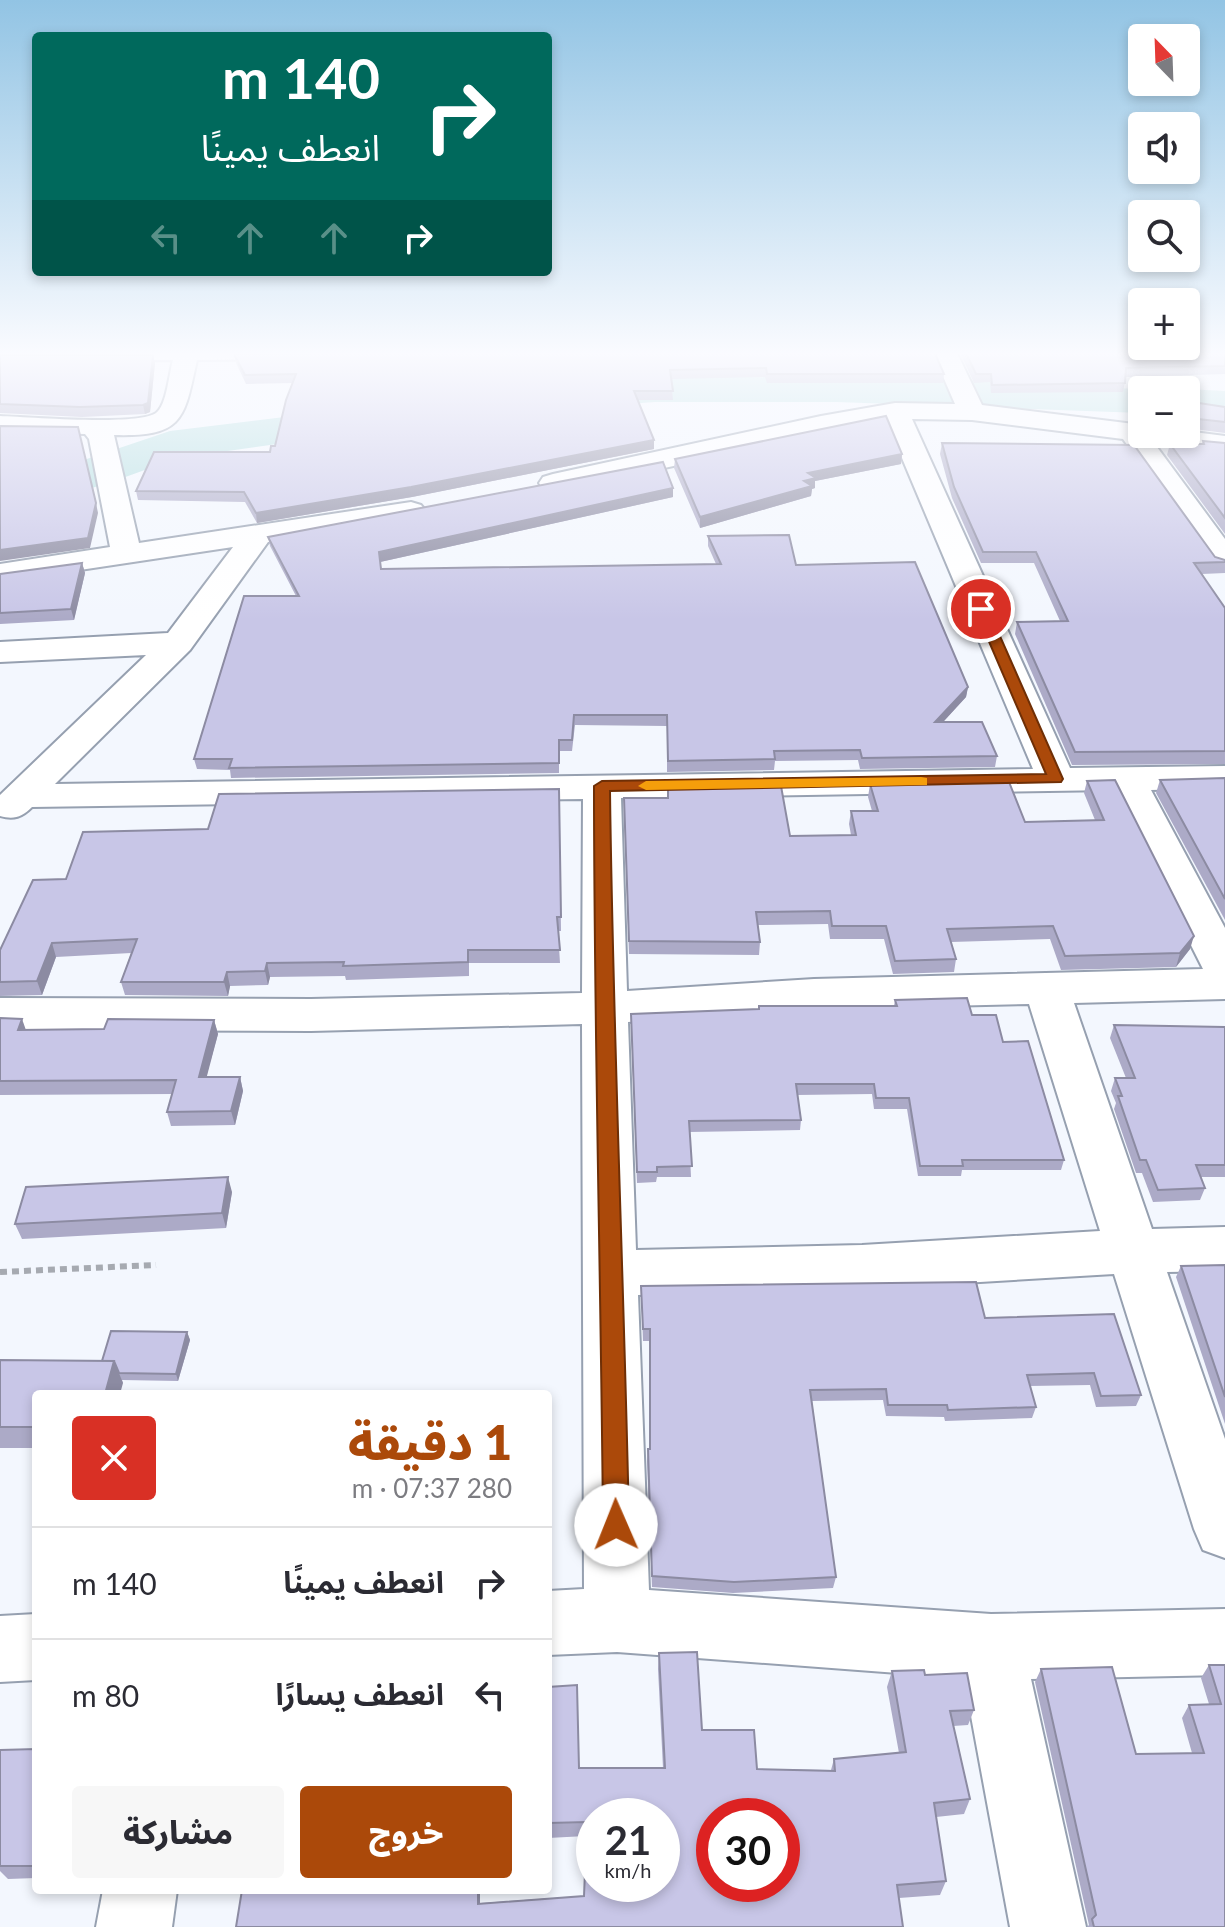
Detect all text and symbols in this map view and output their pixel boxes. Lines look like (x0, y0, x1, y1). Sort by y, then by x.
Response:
north arrow (1128, 24, 1200, 96)
map controls (1128, 24, 1200, 448)
text: 140 m (222, 44, 380, 111)
icon: right (408, 64, 512, 168)
button: sound (1128, 112, 1200, 184)
text: انعطف يمينًا (201, 125, 380, 169)
button: search (1128, 200, 1200, 272)
icon: left (144, 216, 188, 260)
icon: ahead (228, 216, 272, 260)
icon: ahead (312, 216, 356, 260)
icon: right (396, 216, 440, 260)
button: + (1128, 288, 1200, 360)
button: − (1128, 376, 1200, 448)
pin (947, 575, 1015, 643)
icon: arrive (959, 587, 1003, 631)
text: 1 دقيقة (348, 1413, 512, 1470)
button: close (72, 1416, 156, 1500)
text: 280 m · 07:37 (352, 1472, 512, 1504)
position arrow (574, 1483, 658, 1567)
icon: right (468, 1561, 512, 1605)
text: انعطف يمينًا (283, 1563, 444, 1599)
text: 140 m (72, 1565, 157, 1601)
icon: left (468, 1673, 512, 1717)
text: انعطف يسارًا (276, 1675, 444, 1711)
text: 80 m (72, 1677, 139, 1713)
button: مشاركة (72, 1786, 284, 1878)
button: خروج (300, 1786, 512, 1878)
speed limit sign: 30 (696, 1798, 800, 1902)
text: 21 (605, 1816, 651, 1864)
text: km/h (605, 1858, 651, 1882)

